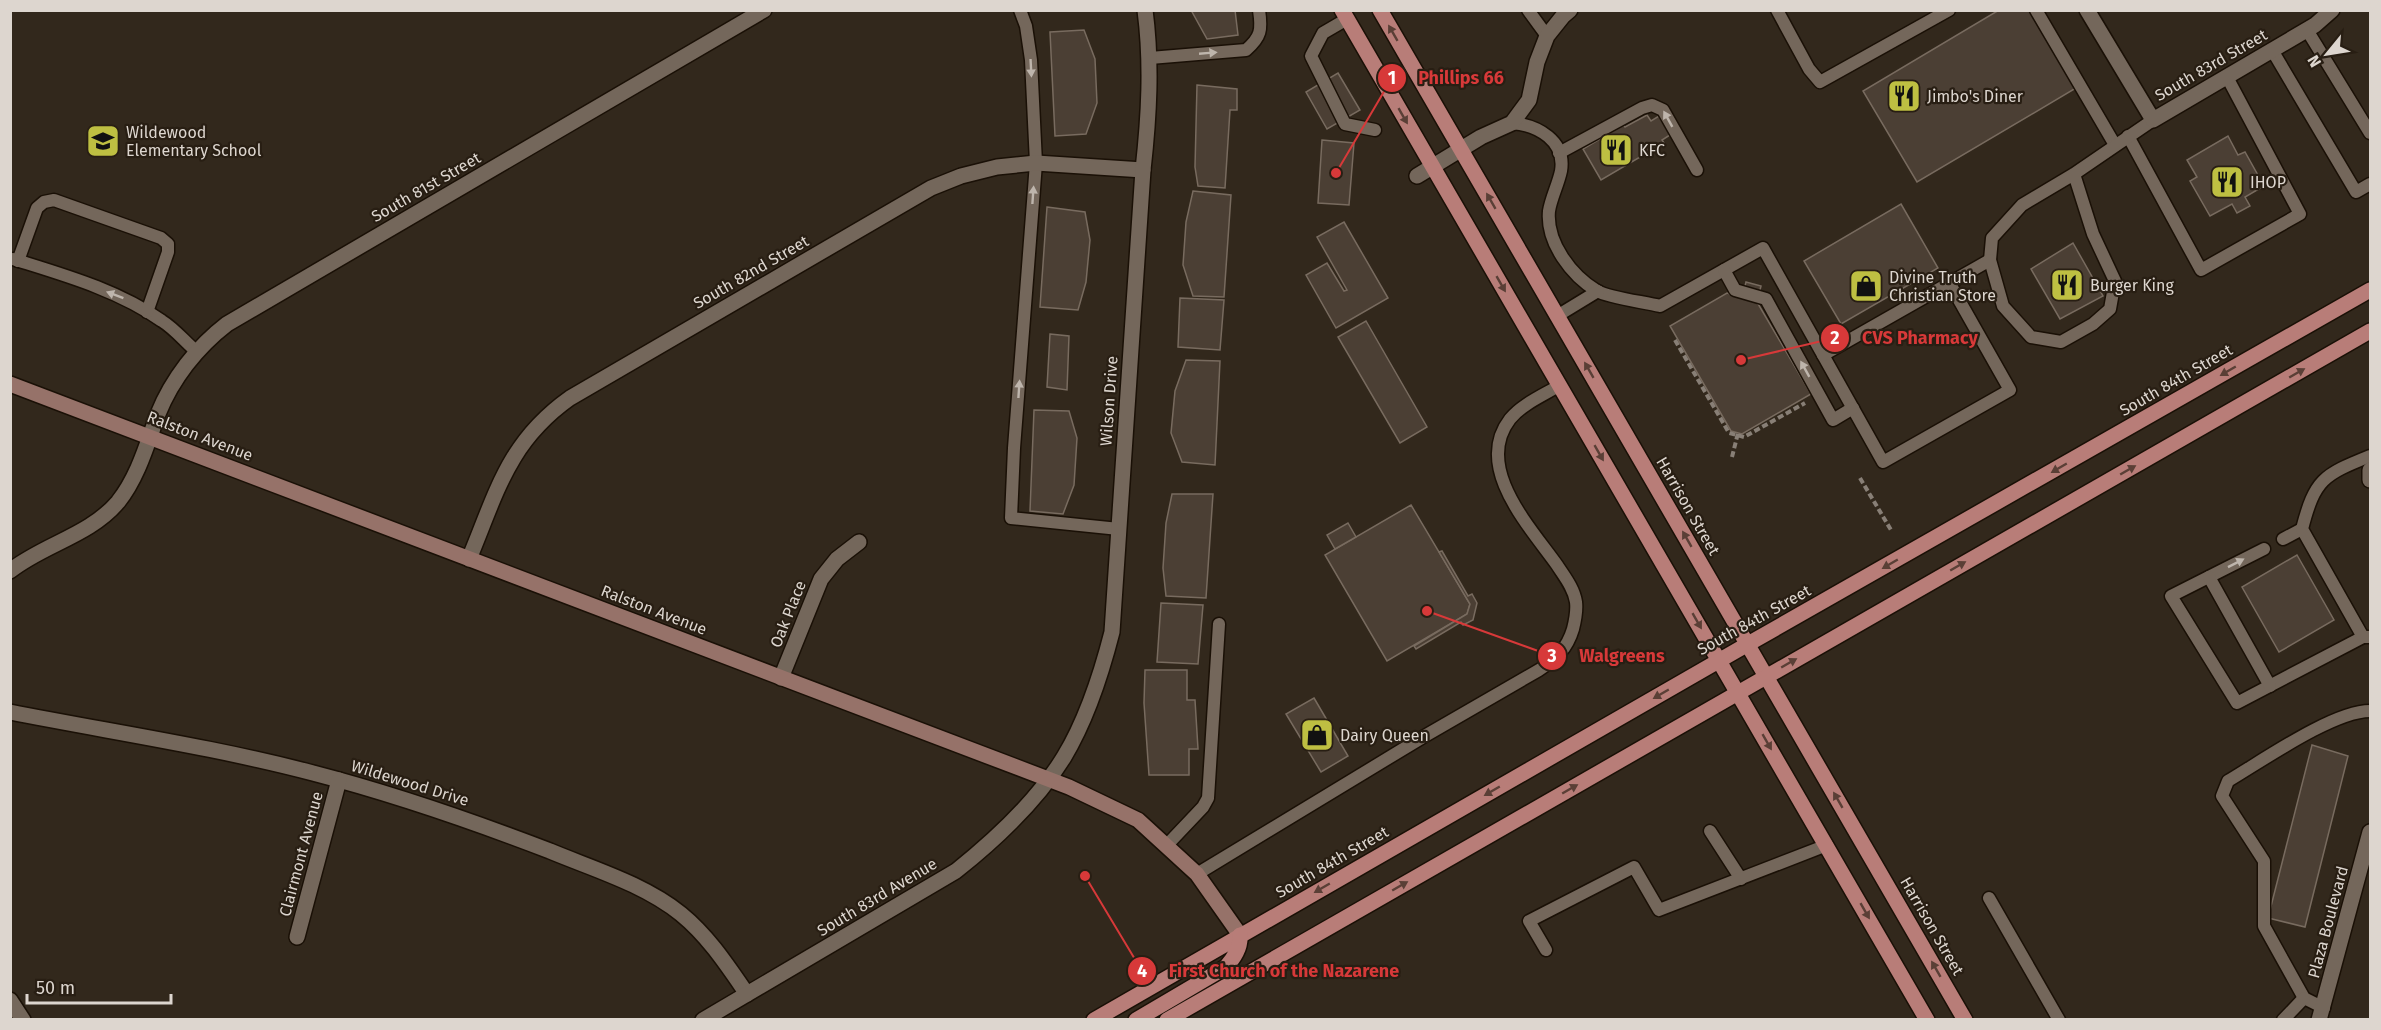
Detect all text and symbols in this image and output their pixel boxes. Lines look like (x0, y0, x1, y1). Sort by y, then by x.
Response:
one-way arrow (1388, 24, 1398, 41)
north arrow (2297, 24, 2357, 84)
street label: South 83rd Street (2151, 25, 2271, 105)
one-way arrow (1198, 48, 1217, 58)
text: N (2304, 52, 2325, 71)
one-way arrow (1026, 58, 1036, 77)
callout: Phillips 66 (1377, 60, 1516, 96)
text: 1 (1388, 67, 1396, 89)
text: Phillips 66 (1418, 67, 1504, 89)
restaurant icon: Jimbo's Diner (1886, 78, 1922, 114)
place label: Jimbo's Diner (1927, 87, 2024, 106)
one-way arrow (1398, 108, 1408, 125)
one-way arrow (1663, 110, 1673, 127)
school or university icon: Wildewood Elementary School (85, 123, 121, 159)
place label: Wildewood Elementary School (126, 123, 262, 160)
restaurant icon: KFC (1598, 132, 1634, 168)
place label: KFC (1639, 141, 1665, 160)
street label: South 81st Street (368, 148, 484, 226)
restaurant icon: IHOP (2209, 164, 2245, 200)
place label: IHOP (2250, 173, 2286, 192)
one-way arrow (1028, 185, 1038, 204)
one-way arrow (1486, 193, 1496, 210)
street label: South 82nd Street (690, 231, 812, 313)
restaurant icon: Burger King (2049, 267, 2085, 303)
shop icon: Divine Truth Christian Store (1848, 268, 1884, 304)
place label: Divine Truth Christian Store (1889, 268, 1996, 305)
one-way arrow (1495, 276, 1506, 292)
place label: Burger King (2090, 276, 2174, 295)
one-way arrow (106, 290, 124, 299)
callout: CVS Pharmacy (1820, 320, 1990, 356)
text: 2 (1830, 327, 1840, 349)
text: CVS Pharmacy (1862, 327, 1979, 349)
street label: South 84th Street (2116, 340, 2236, 420)
street label: Wilson Drive (1096, 355, 1122, 447)
one-way arrow (1800, 360, 1810, 377)
one-way arrow (1584, 361, 1594, 378)
one-way arrow (2220, 366, 2237, 376)
one-way arrow (2289, 368, 2305, 379)
one-way arrow (1014, 380, 1023, 399)
street label: Ralston Avenue (144, 407, 256, 465)
one-way arrow (1593, 445, 1604, 461)
street label: Harrison Street (1652, 453, 1724, 559)
one-way arrow (2051, 462, 2067, 473)
one-way arrow (2120, 465, 2137, 475)
one-way arrow (1681, 531, 1692, 547)
one-way arrow (2228, 558, 2245, 567)
one-way arrow (1881, 559, 1898, 569)
one-way arrow (1950, 561, 1967, 571)
street label: Oak Place (766, 578, 810, 650)
street label: Ralston Avenue (598, 581, 710, 639)
street label: South 84th Street (1694, 581, 1814, 659)
one-way arrow (1692, 613, 1702, 630)
callout: Walgreens (1537, 638, 1676, 674)
text: 3 (1546, 645, 1557, 667)
text: Walgreens (1579, 645, 1665, 667)
one-way arrow (1781, 658, 1798, 668)
one-way arrow (1652, 689, 1669, 699)
shop icon: Dairy Queen (1299, 717, 1335, 753)
place label: Dairy Queen (1340, 726, 1429, 745)
one-way arrow (1762, 734, 1772, 751)
street label: Wildewood Drive (349, 756, 471, 810)
one-way arrow (1562, 784, 1579, 794)
one-way arrow (1483, 786, 1500, 796)
street label: Clairmont Avenue (275, 790, 327, 918)
one-way arrow (1833, 791, 1843, 808)
street label: South 84th Street (1272, 822, 1392, 902)
street label: South 83rd Avenue (814, 854, 940, 940)
street label: Plaza Boulevard (2304, 864, 2352, 980)
street label: Harrison Street (1896, 873, 1968, 979)
one-way arrow (1392, 881, 1409, 891)
one-way arrow (1314, 883, 1331, 893)
one-way arrow (1859, 903, 1870, 919)
callout: First Church of the Nazarene (1127, 953, 1411, 989)
text: 4 (1137, 960, 1147, 982)
text: First Church of the Nazarene (1169, 960, 1399, 982)
one-way arrow (1931, 960, 1941, 977)
scale bar (27, 967, 171, 1005)
text: 50 m (36, 977, 75, 999)

